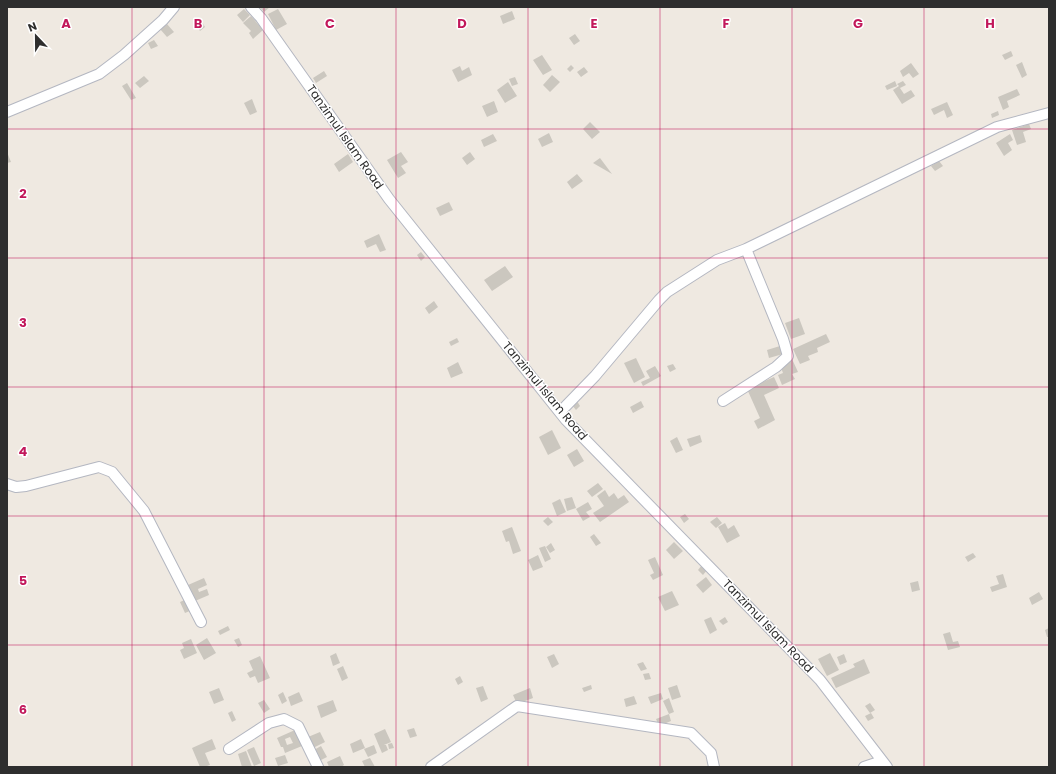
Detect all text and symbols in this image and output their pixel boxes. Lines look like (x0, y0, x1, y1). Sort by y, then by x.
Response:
text: A (61, 14, 71, 33)
text: B (194, 14, 203, 33)
text: C (325, 14, 335, 33)
text: D (457, 14, 467, 33)
text: E (590, 14, 598, 33)
text: F (722, 14, 730, 33)
text: G (853, 14, 863, 33)
text: H (985, 14, 995, 33)
north arrow (16, 16, 56, 56)
text: N (25, 18, 39, 36)
street label: Tanzimul Islam Road (303, 81, 388, 192)
text: 2 (19, 184, 27, 203)
text: 3 (19, 313, 27, 332)
street label: Tanzimul Islam Road (499, 338, 592, 444)
text: 4 (19, 442, 28, 461)
text: 5 (19, 571, 27, 590)
street label: Tanzimul Islam Road (719, 575, 818, 676)
text: 6 (19, 700, 27, 719)

